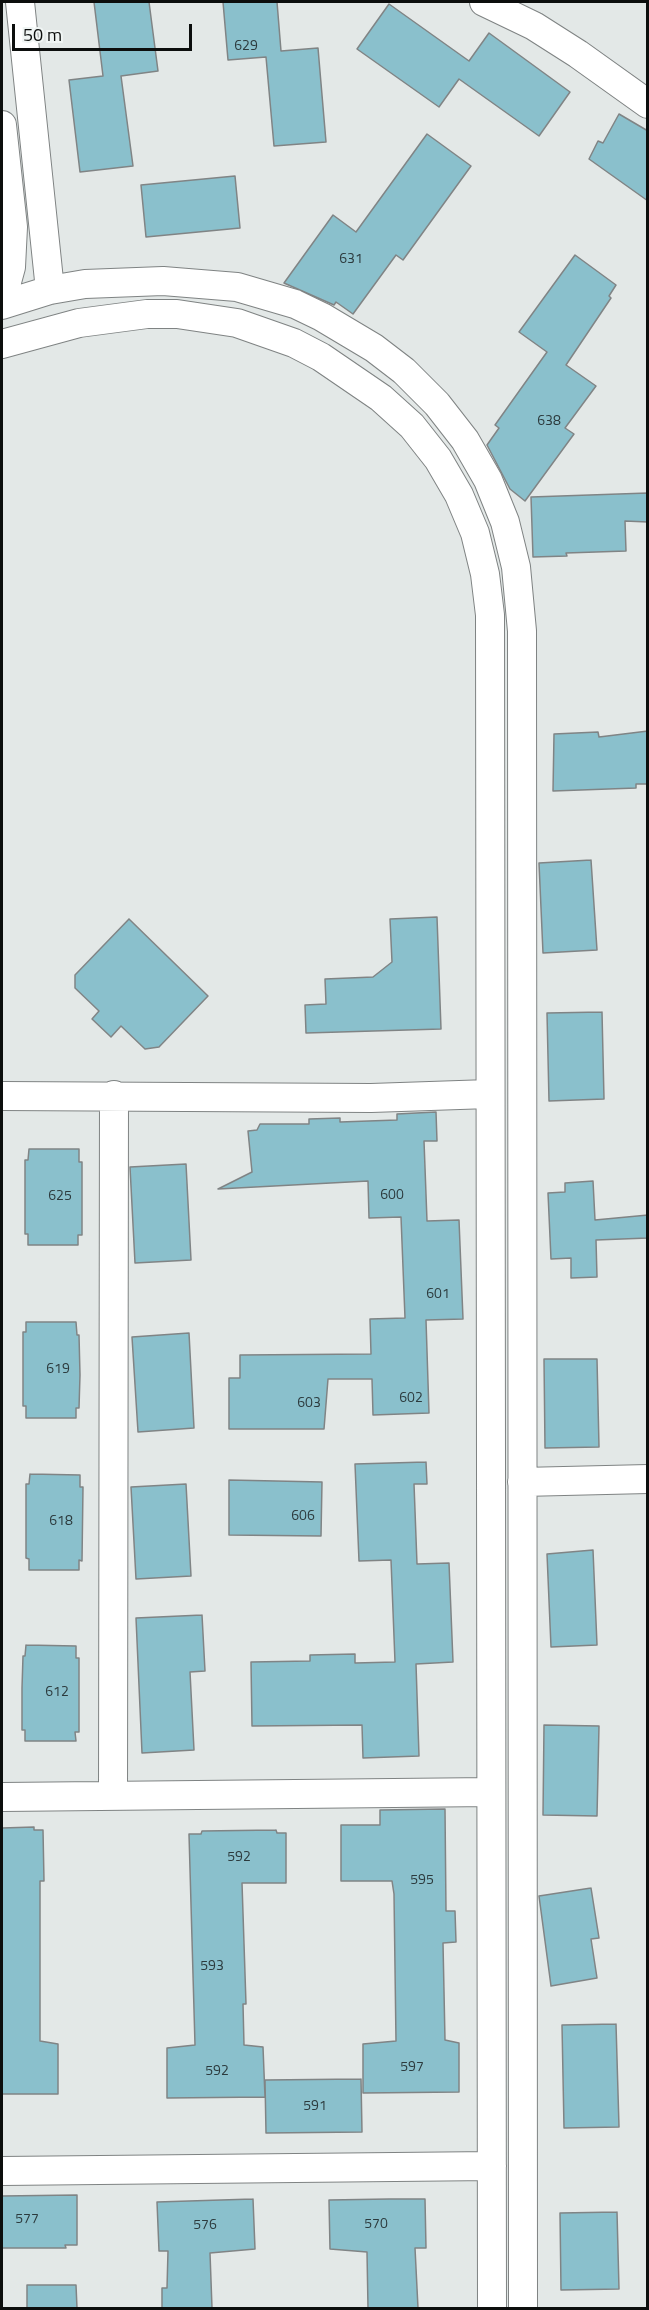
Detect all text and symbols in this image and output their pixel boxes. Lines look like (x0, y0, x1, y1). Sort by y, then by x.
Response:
scale bar (15, 12, 195, 50)
text: 50 m (23, 21, 62, 48)
house number: 629 (234, 39, 258, 55)
house number: 631 (339, 252, 363, 268)
house number: 638 (537, 414, 561, 430)
house number: 600 (380, 1188, 404, 1204)
house number: 625 (48, 1189, 72, 1205)
house number: 601 (426, 1287, 450, 1303)
house number: 619 (46, 1362, 70, 1378)
house number: 602 (399, 1391, 423, 1407)
house number: 603 (297, 1396, 321, 1412)
house number: 606 (291, 1509, 315, 1525)
house number: 618 (49, 1514, 73, 1530)
house number: 612 (45, 1685, 69, 1701)
house number: 592 (227, 1850, 251, 1866)
house number: 595 (410, 1873, 434, 1889)
house number: 593 (200, 1959, 224, 1975)
house number: 597 (400, 2060, 424, 2076)
house number: 592 (205, 2064, 229, 2080)
house number: 591 (303, 2099, 327, 2115)
house number: 577 (15, 2212, 39, 2228)
house number: 570 (364, 2217, 388, 2233)
house number: 576 (193, 2218, 217, 2234)

